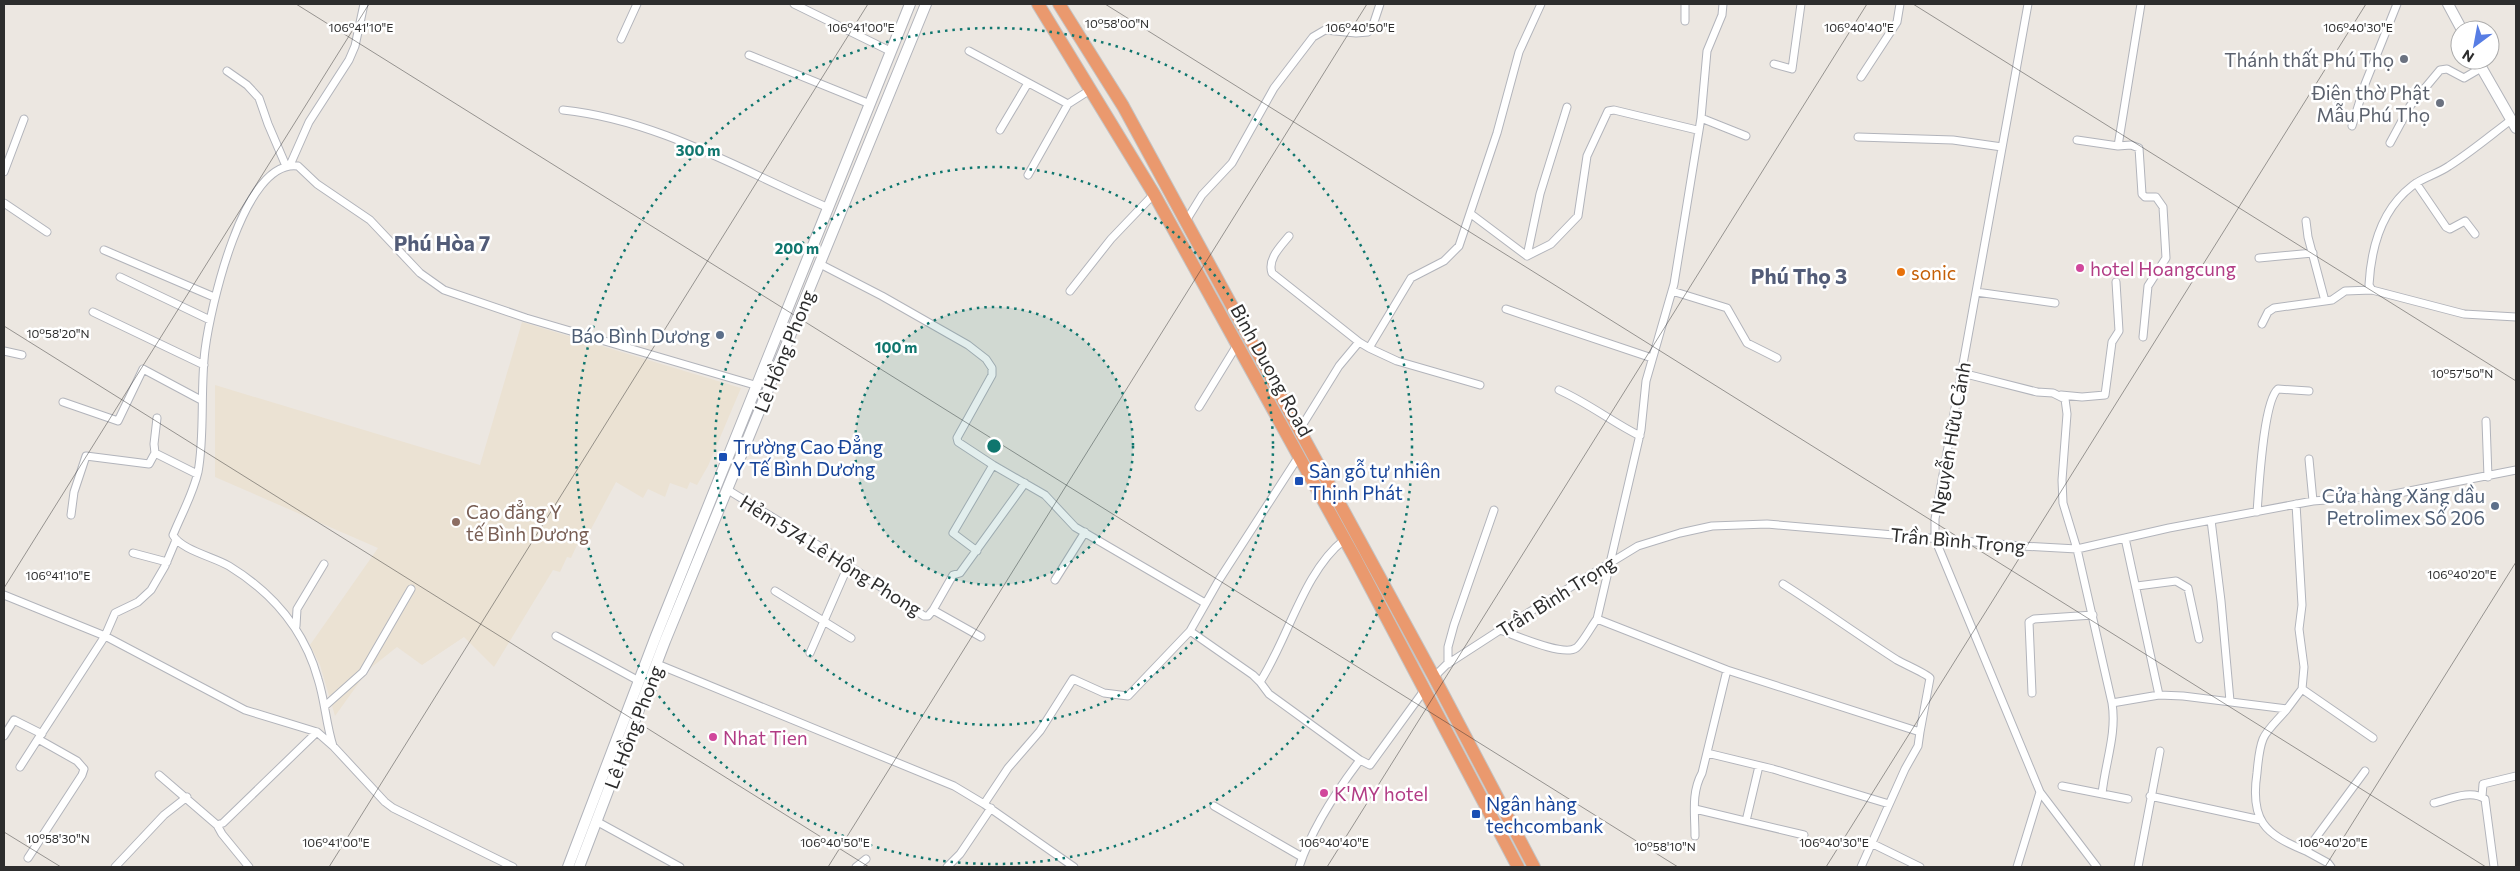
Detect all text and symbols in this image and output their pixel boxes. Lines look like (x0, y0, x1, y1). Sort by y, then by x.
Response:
text: 10°58'00"N (1085, 16, 1149, 30)
text: 106°41'10"E (329, 20, 393, 34)
text: 106°41'00"E (827, 20, 895, 34)
text: 106°40'50"E (1325, 20, 1395, 34)
text: 106°40'40"E (1824, 20, 1894, 34)
text: 106°40'30"E (2323, 20, 2393, 34)
north arrow (2450, 20, 2500, 70)
text: N (2459, 46, 2477, 66)
place label: Thánh thất Phú Thọ (2224, 48, 2394, 71)
marker: Thánh thất Phú Thọ (2398, 53, 2410, 65)
place label: Điện thờ Phật Mẫu Phú Thọ (2311, 81, 2430, 126)
marker: Điện thờ Phật Mẫu Phú Thọ (2434, 97, 2446, 109)
text: 300 m (676, 141, 720, 159)
district label: Phú Hòa 7 (394, 230, 490, 255)
text: 200 m (775, 239, 819, 257)
place label: hotel Hoangcung (2090, 257, 2236, 280)
place label: sonic (1911, 261, 1956, 284)
marker: hotel Hoangcung (2074, 262, 2086, 274)
district label: Phú Thọ 3 (1751, 263, 1847, 289)
marker: sonic (1895, 266, 1907, 278)
street label: Lê Hồng Phong (749, 286, 819, 416)
street label: Binh Duong Road (1226, 300, 1318, 440)
place label: Báo Bình Dương (571, 324, 710, 347)
text: 10°58'20"N (26, 326, 90, 340)
marker: Báo Bình Dương (714, 329, 726, 341)
text: 100 m (875, 338, 917, 356)
street label: Nguyễn Hữu Cảnh (1925, 360, 1975, 516)
text: 10°57'50"N (2431, 366, 2493, 380)
place label: Trường Cao Đẳng Y Tế Bình Dương (733, 435, 883, 480)
centre of rings (985, 437, 1003, 455)
marker: Trường Cao Đẳng Y Tế Bình Dương (717, 451, 729, 463)
place label: Sàn gỗ tự nhiên Thịnh Phát (1309, 459, 1441, 504)
marker: Sàn gỗ tự nhiên Thịnh Phát (1293, 475, 1305, 487)
place label: Cửa hàng Xăng dầu Petrolimex Số 206 (2322, 484, 2485, 529)
street label: Hẻm 574 Lê Hồng Phong (736, 490, 926, 620)
place label: Cao đẳng Y tế Bình Dương (466, 500, 589, 545)
marker: Cửa hàng Xăng dầu Petrolimex Số 206 (2489, 500, 2501, 512)
marker: Cao đẳng Y tế Bình Dương (450, 516, 462, 528)
street label: Trần Bình Trọng (1890, 523, 2026, 557)
street label: Trần Bình Trọng (1493, 550, 1619, 642)
text: 106°40'20"E (2427, 567, 2497, 581)
text: 106°41'10"E (26, 568, 90, 582)
street label: Lê Hồng Phong (599, 662, 667, 792)
place label: Nhat Tien (723, 726, 808, 749)
marker: Nhat Tien (707, 731, 719, 743)
place label: K'MY hotel (1334, 782, 1428, 805)
marker: K'MY hotel (1318, 787, 1330, 799)
place label: Ngân hàng techcombank (1486, 792, 1604, 837)
marker: Ngân hàng techcombank (1470, 808, 1482, 820)
text: 10°58'30"N (26, 831, 90, 845)
text: 106°41'00"E (302, 835, 370, 849)
text: 106°40'50"E (800, 835, 870, 849)
text: 106°40'40"E (1299, 835, 1369, 849)
text: 106°40'30"E (1799, 835, 1869, 849)
text: 106°40'20"E (2298, 835, 2368, 849)
text: 10°58'10"N (1634, 839, 1696, 853)

